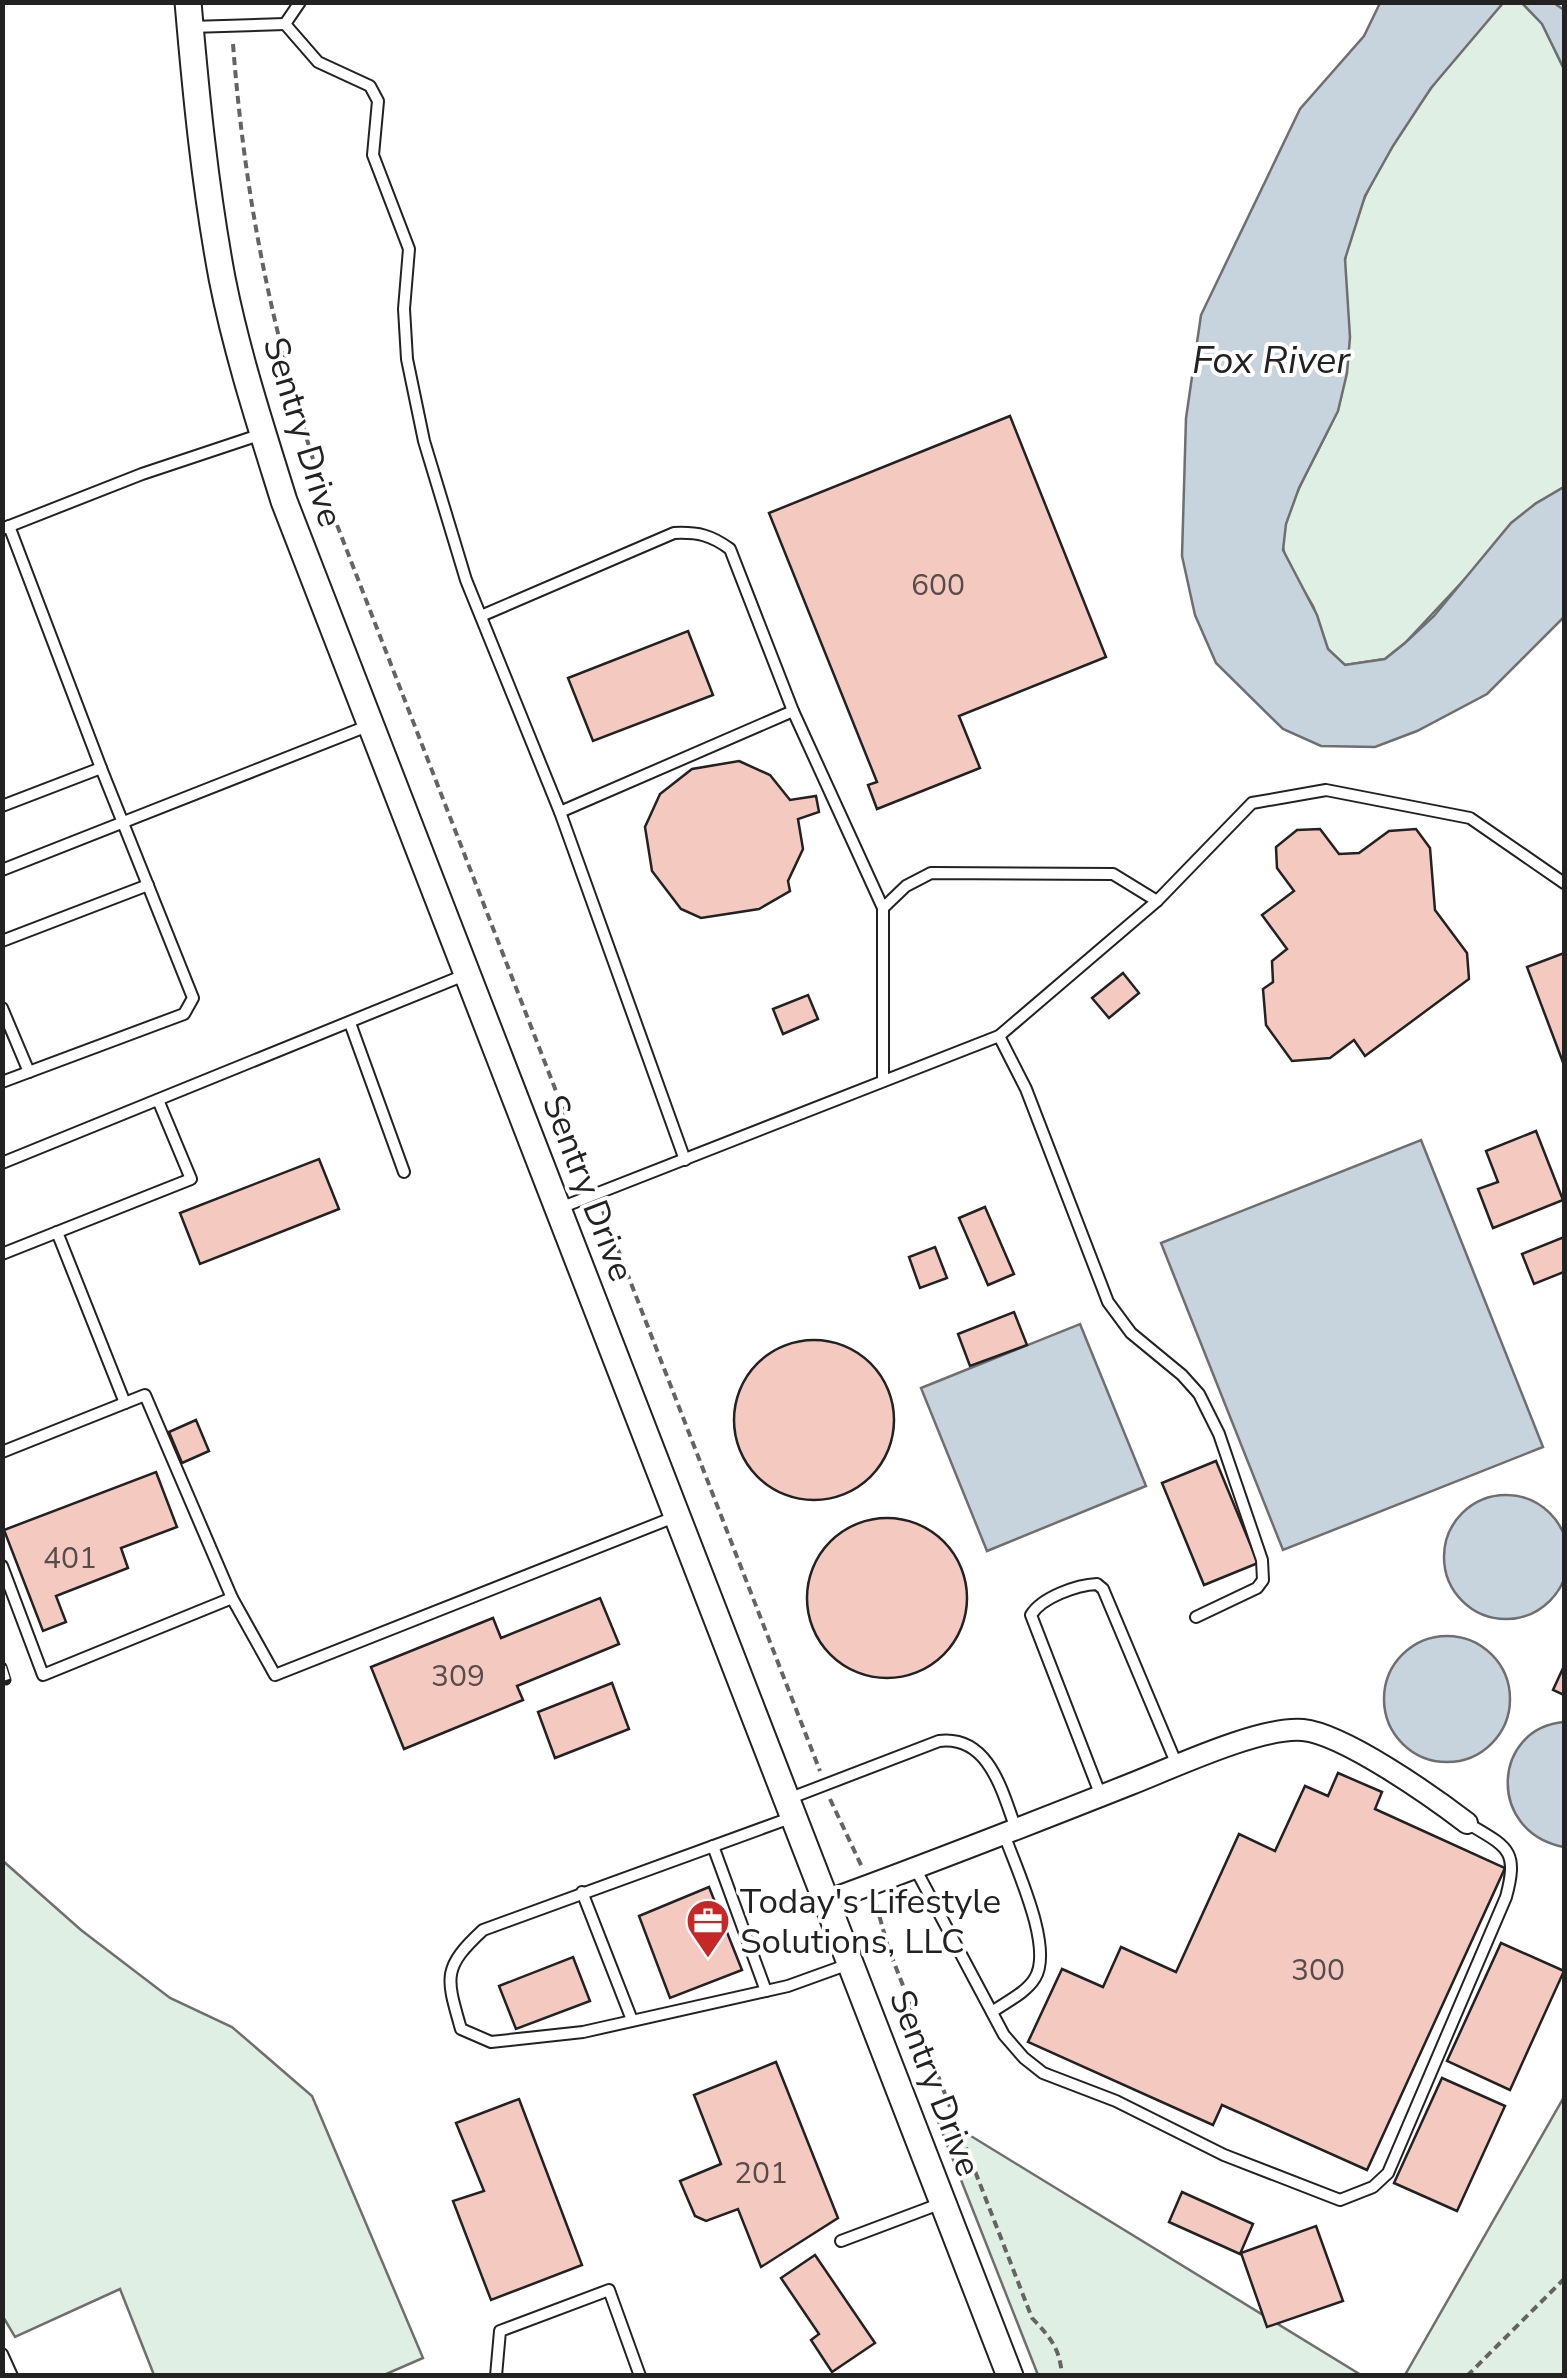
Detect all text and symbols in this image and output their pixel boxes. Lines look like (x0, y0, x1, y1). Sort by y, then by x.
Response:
street label: Sentry Drive (252, 331, 354, 533)
water label: Fox River (1192, 335, 1351, 386)
house number: 600 (911, 565, 965, 606)
street label: Sentry Drive (531, 1088, 645, 1288)
house number: 401 (43, 1538, 97, 1579)
house number: 309 (431, 1656, 485, 1697)
place label: Today's Lifestyle Solutions, LLC (740, 1878, 1001, 1965)
office icon: Today's Lifestyle Solutions, LLC (685, 1898, 731, 1959)
house number: 300 (1291, 1950, 1345, 1991)
street label: Sentry Drive (878, 1983, 992, 2183)
house number: 201 (734, 2153, 788, 2194)

